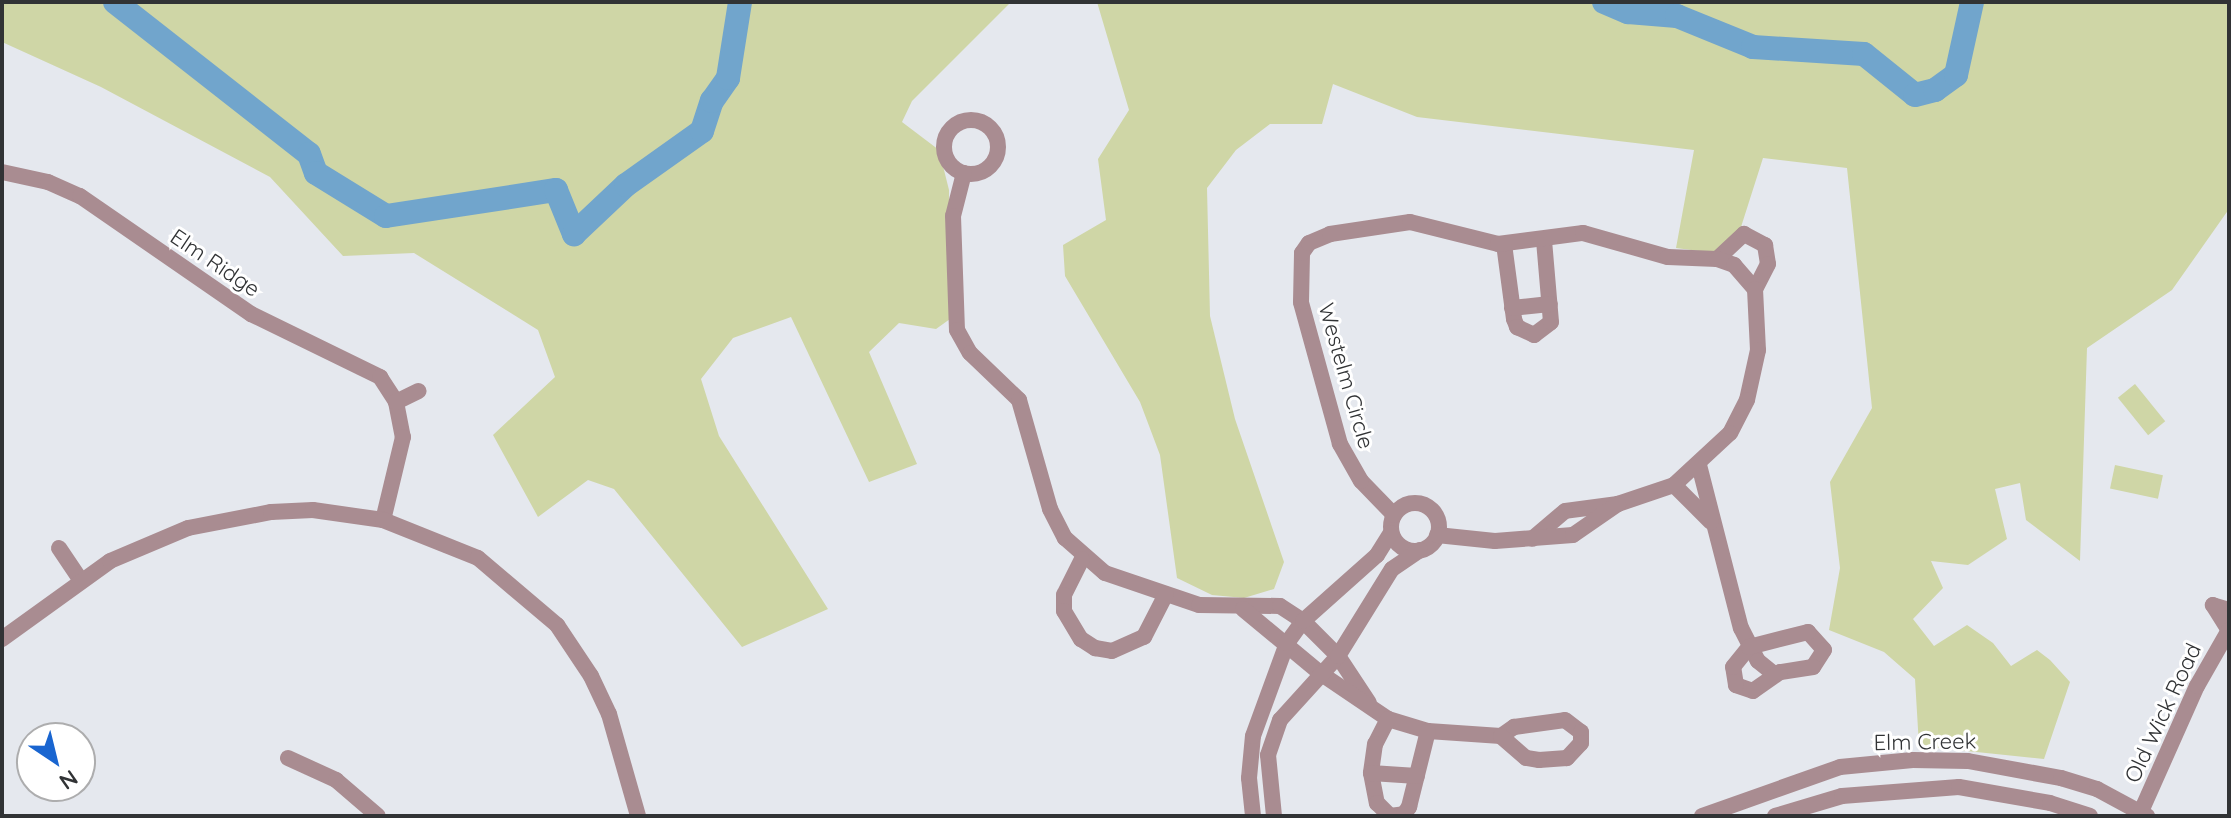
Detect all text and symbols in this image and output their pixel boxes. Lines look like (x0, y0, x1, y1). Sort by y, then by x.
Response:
street label: Elm Ridge (165, 224, 265, 302)
street label: Westelm Circle (1313, 300, 1379, 452)
street label: Old Wick Road (2119, 639, 2207, 787)
north arrow (16, 722, 96, 802)
street label: Elm Creek (1873, 728, 1977, 756)
text: N (54, 764, 83, 796)

